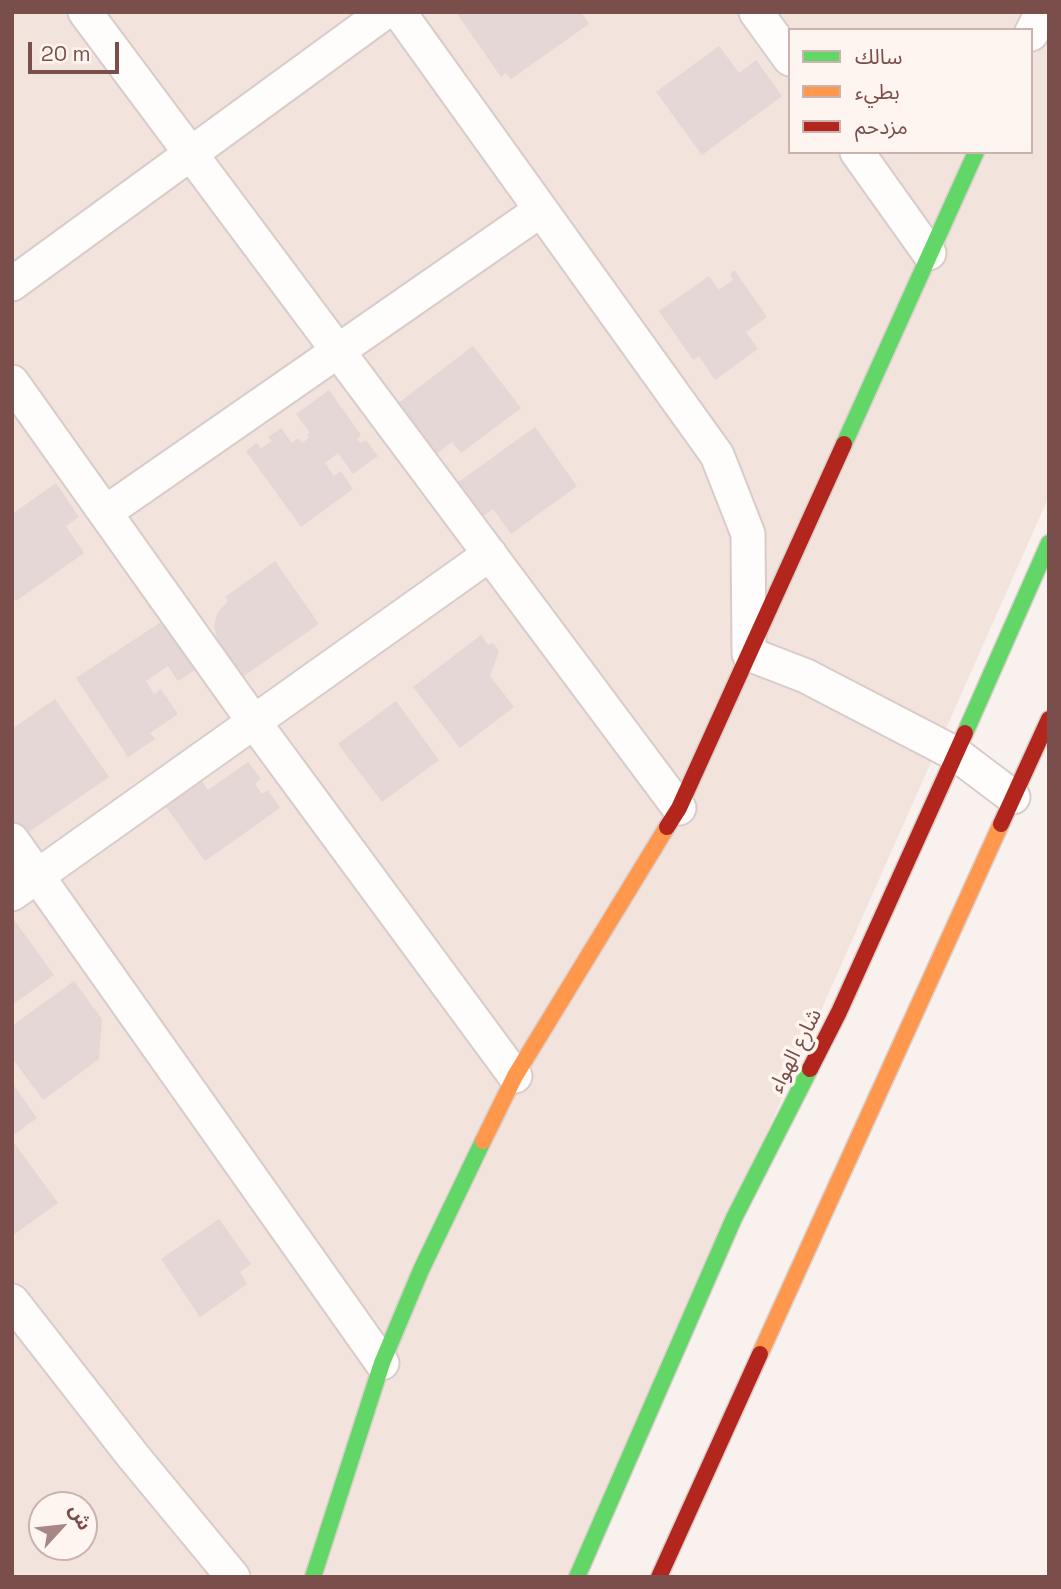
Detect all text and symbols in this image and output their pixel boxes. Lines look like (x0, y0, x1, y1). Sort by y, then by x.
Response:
scale bar (32, 28, 122, 72)
legend (788, 28, 1033, 154)
text: 20 m (41, 40, 91, 67)
text: سالك (855, 43, 902, 70)
text: بطيء (855, 78, 900, 105)
text: مزدحم (855, 113, 908, 140)
street label: شارع الهواء (764, 1005, 828, 1097)
north arrow (28, 1491, 98, 1561)
text: ش (63, 1500, 97, 1534)

